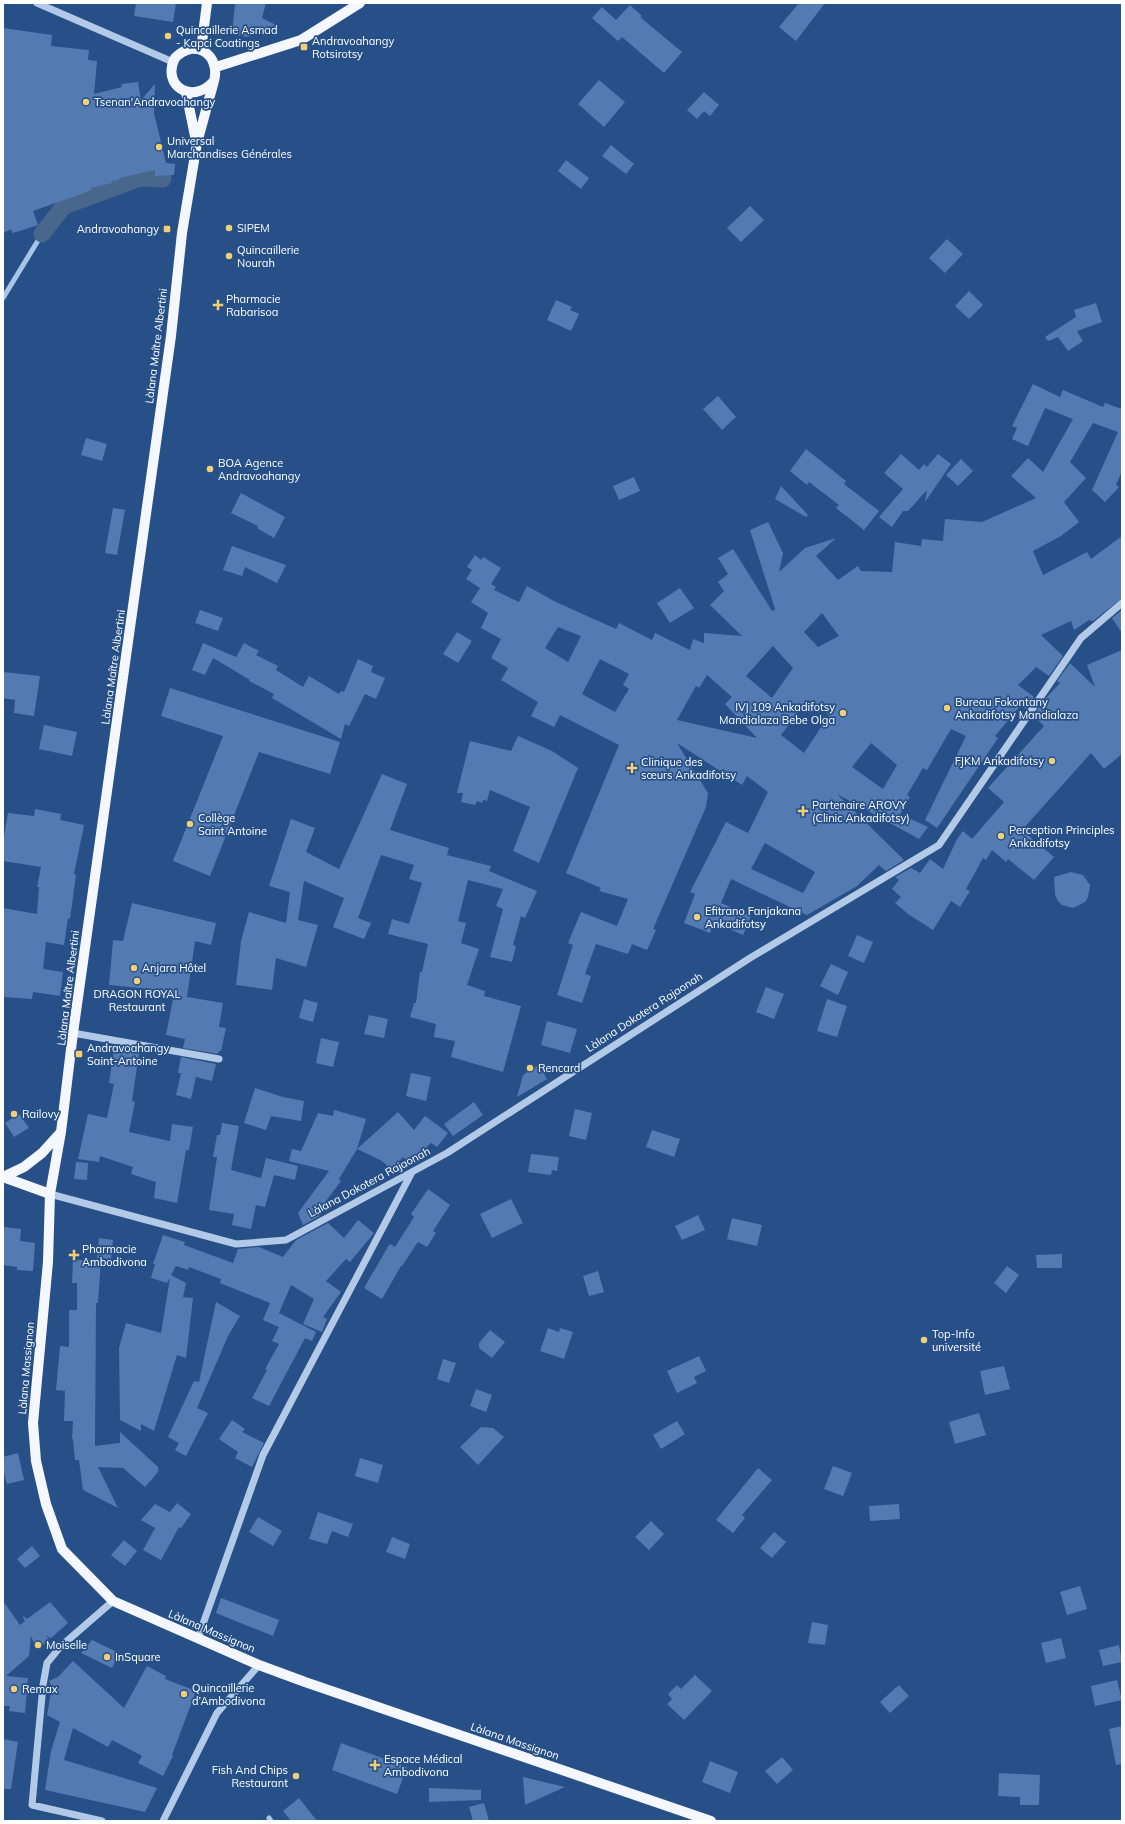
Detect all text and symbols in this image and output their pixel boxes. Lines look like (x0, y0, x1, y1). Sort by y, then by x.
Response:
place label: Quincaillerie Asmad - Kapci Coatings (176, 23, 278, 50)
marker: Quincaillerie Asmad - Kapci Coatings (163, 31, 173, 41)
place label: Andravoahangy Rotsirotsy (312, 34, 394, 61)
marker: Andravoahangy Rotsirotsy (299, 42, 309, 52)
place label: Tsenan'Andravoahangy (94, 95, 216, 109)
marker: Tsenan'Andravoahangy (81, 97, 91, 107)
place label: Universal Marchandises Générales (167, 134, 292, 161)
marker: Universal Marchandises Générales (154, 142, 164, 152)
place label: SIPEM (237, 221, 270, 235)
place label: Andravoahangy (77, 222, 159, 236)
marker: SIPEM (224, 223, 234, 233)
marker: Andravoahangy (162, 224, 172, 234)
place label: Quincaillerie Nourah (237, 243, 299, 270)
marker: Quincaillerie Nourah (224, 251, 234, 261)
street label: Làlana Maître Albertini (142, 288, 170, 404)
place label: Pharmacie Rabarisoa (226, 292, 281, 319)
marker: Pharmacie Rabarisoa (213, 300, 223, 310)
place label: BOA Agence Andravoahangy (218, 456, 300, 483)
marker: BOA Agence Andravoahangy (205, 464, 215, 474)
street label: Làlana Maître Albertini (98, 609, 128, 725)
place label: Bureau Fokontany Ankadifotsy Mandialaza (955, 695, 1078, 722)
place label: IVJ 109 Ankadifotsy Mandialaza Bebe Olga (719, 700, 835, 727)
marker: Bureau Fokontany Ankadifotsy Mandialaza (942, 703, 952, 713)
marker: IVJ 109 Ankadifotsy Mandialaza Bebe Olga (838, 708, 848, 718)
place label: FJKM Ankadifotsy (955, 754, 1044, 768)
place label: Clinique des sœurs Ankadifotsy (641, 755, 736, 782)
marker: FJKM Ankadifotsy (1047, 756, 1057, 766)
marker: Clinique des sœurs Ankadifotsy (626, 762, 638, 774)
place label: Partenaire AROVY (Clinic Ankadifotsy) (812, 798, 910, 825)
marker: Partenaire AROVY (Clinic Ankadifotsy) (797, 805, 809, 817)
place label: Collège Saint Antoine (198, 811, 267, 838)
marker: Collège Saint Antoine (185, 819, 195, 829)
place label: Perception Principles Ankadifotsy (1009, 823, 1115, 850)
marker: Perception Principles Ankadifotsy (996, 831, 1006, 841)
place label: Efitrano Fanjakana Ankadifotsy (705, 904, 801, 931)
marker: Efitrano Fanjakana Ankadifotsy (692, 912, 702, 922)
street label: Làlana Maître Albertini (54, 930, 82, 1046)
place label: Anjara Hôtel (142, 961, 206, 975)
marker: Anjara Hôtel (129, 963, 139, 973)
street label: Làlana Dokotera Rajaonah (583, 969, 705, 1055)
marker: DRAGON ROYAL Restaurant (132, 976, 142, 986)
place label: DRAGON ROYAL Restaurant (94, 987, 180, 1014)
place label: Andravoahangy Saint-Antoine (87, 1041, 169, 1068)
marker: Andravoahangy Saint-Antoine (74, 1049, 84, 1059)
place label: Rencard (538, 1061, 580, 1075)
marker: Rencard (525, 1063, 535, 1073)
place label: Railovy (22, 1107, 60, 1121)
marker: Railovy (9, 1109, 19, 1119)
street label: Làlana Dokotera Rajaonah (306, 1144, 432, 1220)
place label: Pharmacie Ambodivona (82, 1242, 147, 1269)
marker: Pharmacie Ambodivona (69, 1250, 79, 1260)
street label: Làlana Massignon (15, 1321, 37, 1415)
place label: Top-Info université (932, 1327, 981, 1354)
marker: Top-Info université (919, 1335, 929, 1345)
street label: Làlana Massignon (166, 1606, 258, 1656)
place label: Moiselle (46, 1638, 87, 1652)
marker: Moiselle (33, 1640, 43, 1650)
place label: InSquare (115, 1650, 161, 1664)
marker: InSquare (102, 1652, 112, 1662)
place label: Quincaillerie d’Ambodivona (192, 1681, 265, 1708)
place label: Remax (22, 1682, 58, 1696)
marker: Remax (9, 1684, 19, 1694)
marker: Quincaillerie d’Ambodivona (179, 1689, 189, 1699)
street label: Làlana Massignon (469, 1719, 561, 1763)
place label: Espace Médical Ambodivona (384, 1752, 463, 1779)
marker: Espace Médical Ambodivona (369, 1759, 381, 1771)
place label: Fish And Chips Restaurant (212, 1763, 288, 1790)
marker: Fish And Chips Restaurant (291, 1771, 301, 1781)

